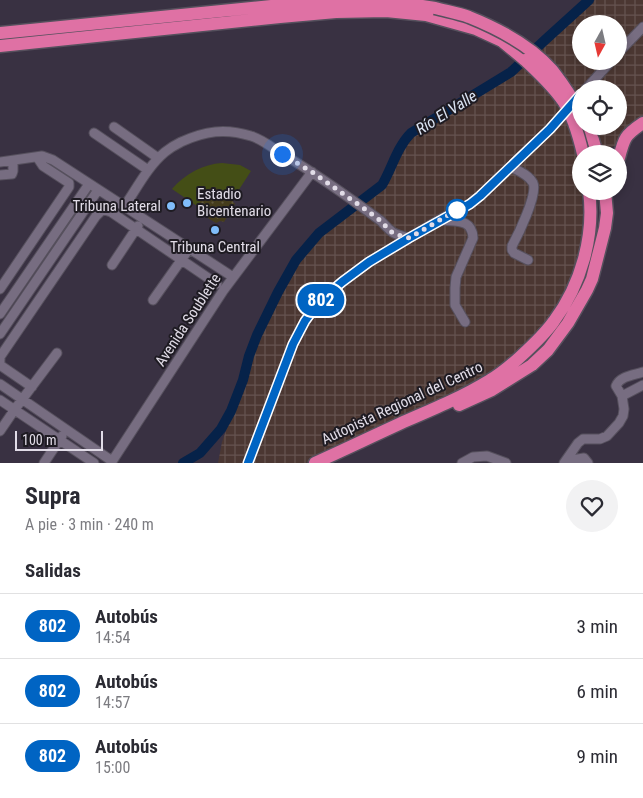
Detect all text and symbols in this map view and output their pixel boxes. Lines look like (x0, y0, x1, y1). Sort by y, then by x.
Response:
north arrow (572, 15, 628, 70)
map controls (572, 15, 627, 200)
button: locate (572, 80, 627, 135)
water label: Río El Valle (412, 86, 480, 139)
your location (270, 142, 295, 167)
button: layers (572, 145, 627, 200)
place label: Estadio Bicentenario (197, 185, 271, 220)
place label: Tribuna Lateral (72, 197, 161, 215)
marker: Estadio Bicentenario (181, 197, 193, 209)
unlabelled marker (446, 199, 468, 221)
marker: Tribuna Lateral (165, 200, 177, 212)
marker: Tribuna Central (209, 224, 221, 236)
place label: Tribuna Central (170, 238, 260, 256)
street label: Avenida Soublette (151, 270, 225, 370)
line badge: 802 (292, 284, 350, 316)
text: 802 (307, 289, 335, 310)
street label: Autopista Regional del Centro (319, 358, 485, 448)
scale bar (15, 428, 102, 451)
text: 100 m (22, 432, 57, 448)
button: heart (566, 480, 618, 532)
text: Supra (25, 482, 81, 510)
text: A pie · 3 min · 240 m (25, 515, 154, 534)
text: Salidas (25, 559, 81, 582)
text: Autobús (95, 605, 158, 628)
text: 802 (39, 615, 66, 636)
text: 3 min (576, 615, 618, 638)
text: 14:54 (95, 628, 130, 647)
text: Autobús (95, 670, 158, 693)
text: 802 (39, 680, 66, 701)
text: 6 min (576, 680, 618, 703)
text: 14:57 (95, 693, 130, 712)
text: Autobús (95, 735, 158, 758)
text: 802 (39, 745, 66, 766)
text: 9 min (576, 745, 618, 768)
text: 15:00 (95, 758, 130, 777)

